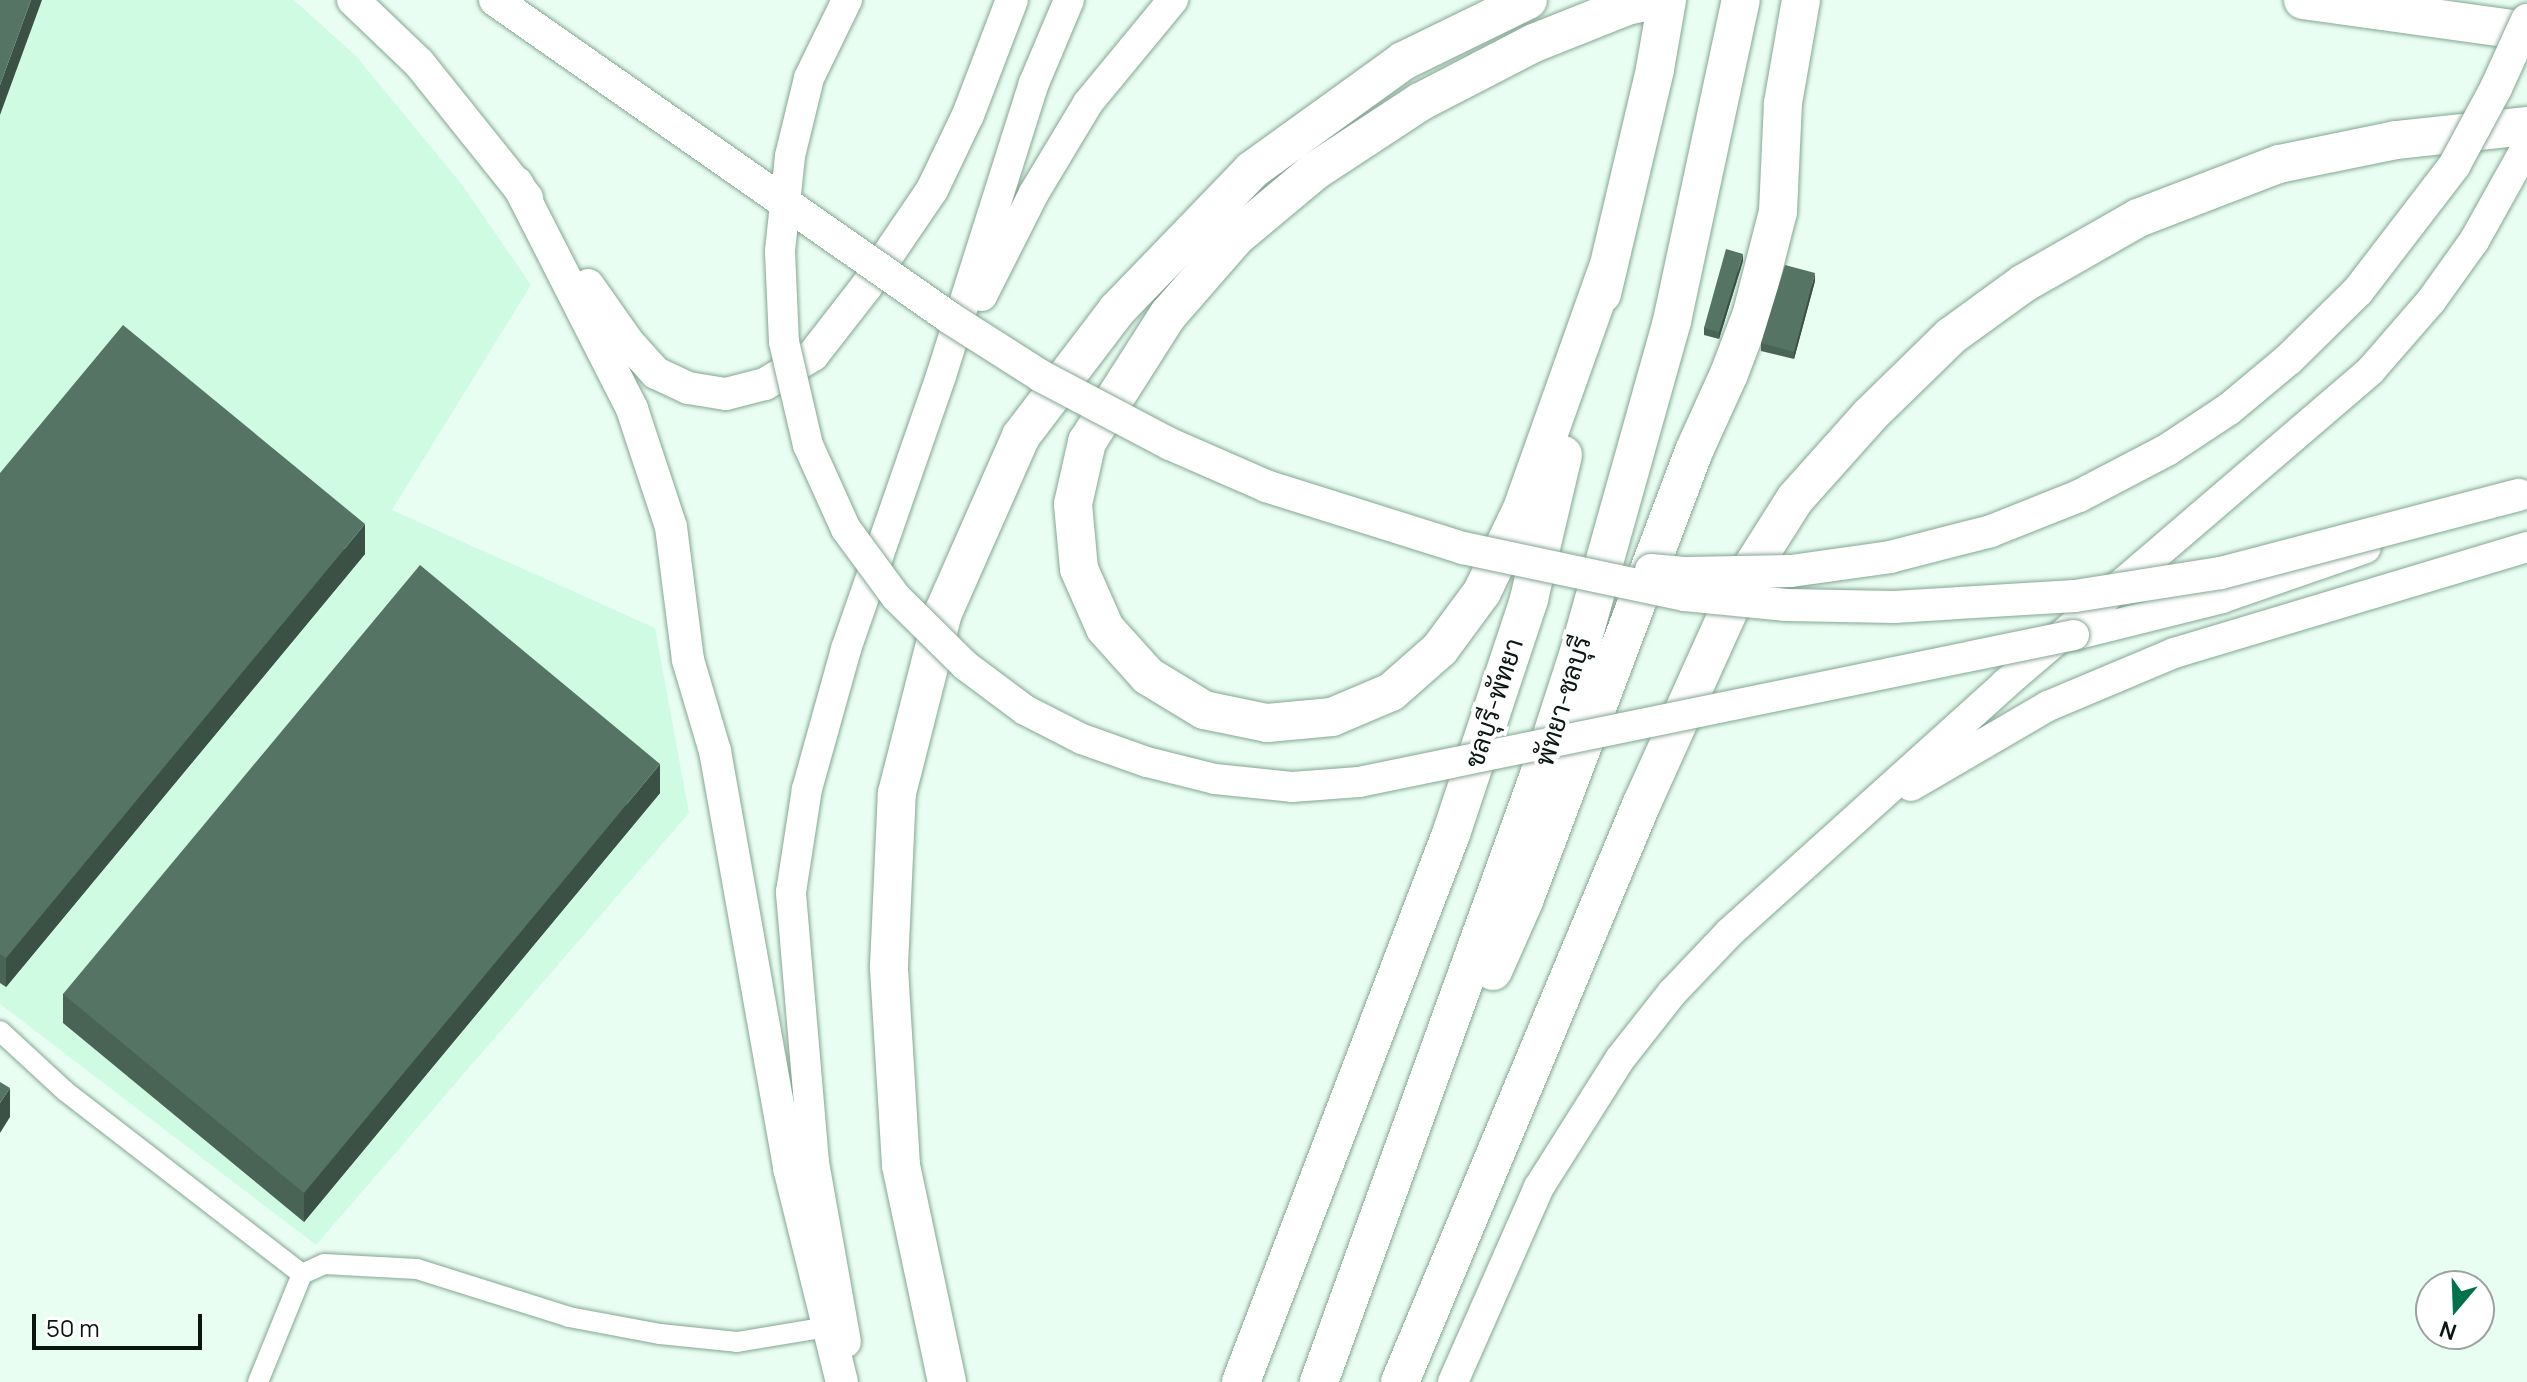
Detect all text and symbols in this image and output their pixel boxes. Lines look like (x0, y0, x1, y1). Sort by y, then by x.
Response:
street label: พัทยา-ชลบุรี (1528, 632, 1598, 770)
street label: ชลบุรี-พัทยา (1458, 634, 1530, 772)
north arrow (2415, 1270, 2495, 1350)
scale bar (36, 1298, 206, 1348)
text: 50 m (46, 1311, 100, 1344)
text: N (2435, 1314, 2460, 1348)

